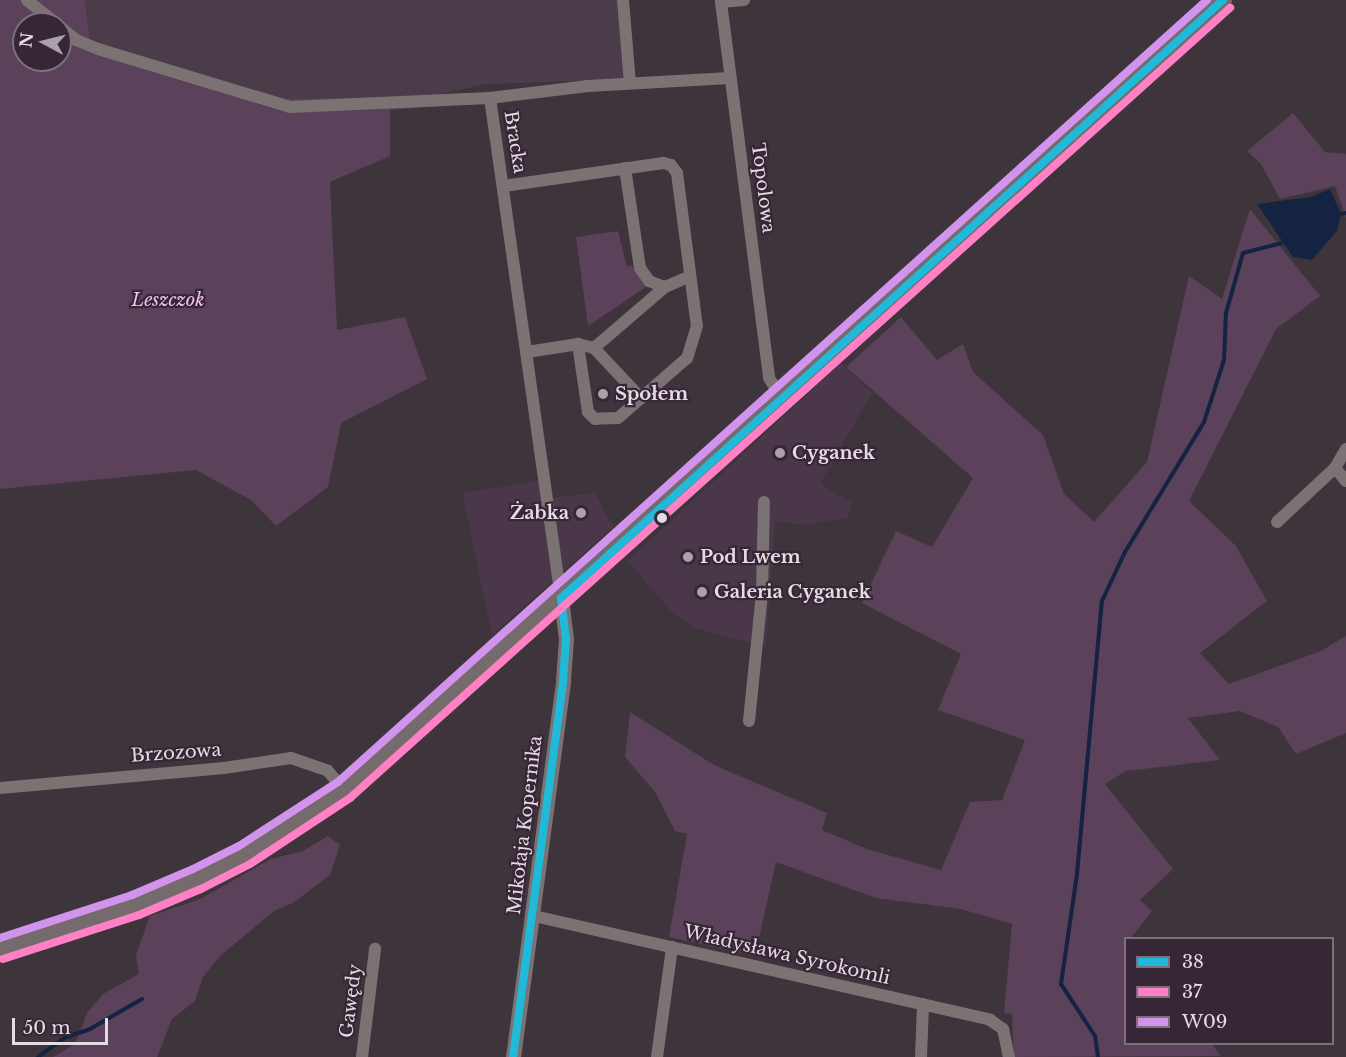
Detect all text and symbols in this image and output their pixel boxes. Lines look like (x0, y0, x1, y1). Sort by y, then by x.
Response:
north arrow (12, 12, 72, 72)
text: N (15, 31, 37, 49)
street label: Bracka (499, 109, 531, 175)
street label: Topolowa (747, 142, 779, 234)
park label: Leszczok (132, 289, 204, 311)
place label: Społem (615, 383, 688, 405)
marker: Społem (596, 387, 610, 401)
place label: Cyganek (792, 442, 875, 464)
marker: Cyganek (773, 446, 787, 460)
place label: Żabka (510, 502, 569, 524)
marker: Żabka (574, 506, 588, 520)
unlabelled marker (656, 512, 668, 524)
place label: Pod Lwem (700, 546, 801, 568)
marker: Pod Lwem (681, 550, 695, 564)
place label: Galeria Cyganek (714, 581, 871, 603)
marker: Galeria Cyganek (695, 585, 709, 599)
street label: Mikołaja Kopernika (503, 734, 547, 916)
street label: Brzozowa (130, 739, 222, 767)
street label: Władysława Syrokomli (682, 921, 892, 989)
legend (1124, 937, 1334, 1045)
text: 38 (1182, 951, 1204, 973)
street label: Gawędy (336, 963, 366, 1039)
text: 37 (1182, 981, 1202, 1003)
scale bar (15, 1006, 111, 1044)
text: W09 (1182, 1011, 1227, 1033)
text: 50 m (23, 1017, 71, 1039)

